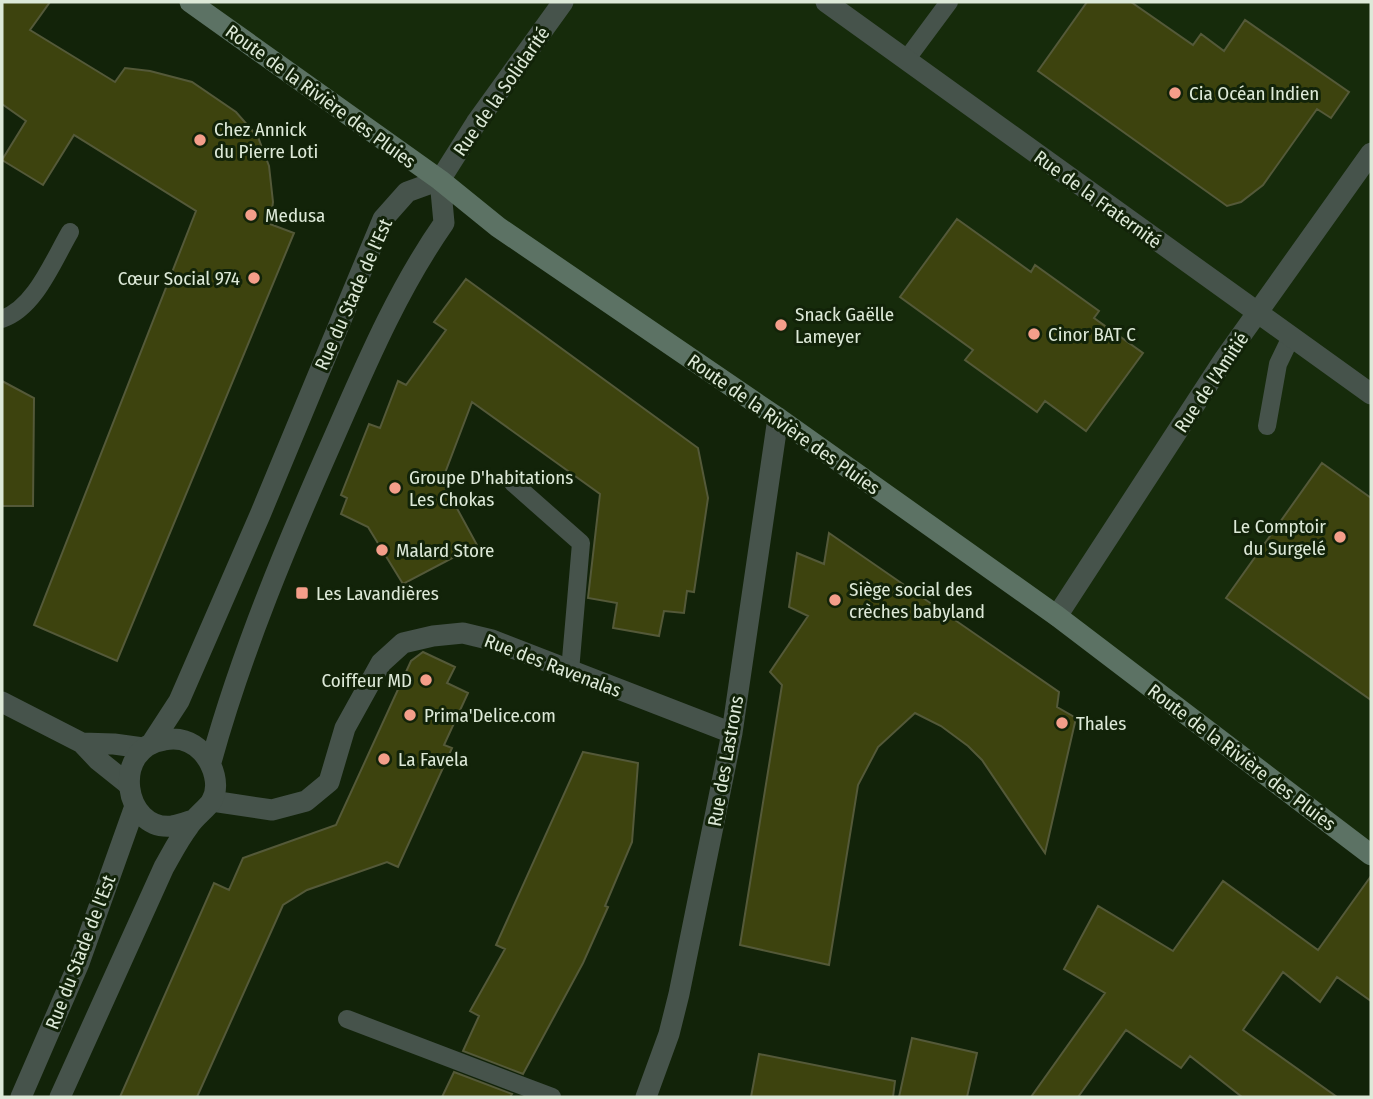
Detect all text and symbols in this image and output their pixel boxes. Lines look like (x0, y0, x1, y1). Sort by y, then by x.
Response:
street label: Route de la Rivière des Pluies (221, 20, 420, 173)
street label: Rue de la Solidarité (448, 22, 555, 160)
place label: Cia Océan Indien (1189, 82, 1319, 105)
marker: Cia Océan Indien (1167, 85, 1183, 101)
place label: Chez Annick du Pierre Loti (214, 118, 318, 163)
marker: Chez Annick du Pierre Loti (192, 132, 208, 148)
street label: Rue de la Fraternité (1029, 145, 1166, 253)
place label: Medusa (265, 204, 325, 227)
marker: Medusa (243, 207, 259, 223)
street label: Rue du Stade de l'Est (310, 214, 397, 373)
place label: Cœur Social 974 (118, 267, 240, 290)
marker: Cœur Social 974 (246, 270, 262, 286)
place label: Snack Gaëlle Lameyer (795, 303, 894, 348)
marker: Snack Gaëlle Lameyer (773, 317, 789, 333)
place label: Cinor BAT C (1048, 323, 1136, 346)
marker: Cinor BAT C (1026, 326, 1042, 342)
street label: Rue de l'Amitié (1169, 328, 1253, 437)
street label: Route de la Rivière des Pluies (683, 349, 884, 500)
place label: Groupe D'habitations Les Chokas (409, 466, 573, 511)
marker: Groupe D'habitations Les Chokas (387, 480, 403, 496)
place label: Le Comptoir du Surgelé (1233, 515, 1326, 560)
marker: Le Comptoir du Surgelé (1332, 529, 1348, 545)
place label: Malard Store (396, 539, 494, 562)
marker: Malard Store (374, 542, 390, 558)
place label: Siège social des crèches babyland (849, 578, 985, 623)
place label: Les Lavandières (316, 582, 439, 605)
marker: Les Lavandières (294, 585, 310, 601)
marker: Siège social des crèches babyland (827, 592, 843, 608)
street label: Rue des Ravenalas (481, 629, 624, 702)
place label: Coiffeur MD (322, 669, 412, 692)
marker: Coiffeur MD (418, 672, 434, 688)
street label: Route de la Rivière des Pluies (1143, 679, 1340, 836)
street label: Rue des Lastrons (703, 694, 748, 828)
place label: Prima'Delice.com (424, 704, 556, 727)
marker: Prima'Delice.com (402, 707, 418, 723)
place label: Thales (1076, 712, 1126, 735)
marker: Thales (1054, 715, 1070, 731)
place label: La Favela (398, 748, 468, 771)
marker: La Favela (376, 751, 392, 767)
street label: Rue du Stade de l'Est (40, 871, 121, 1033)

